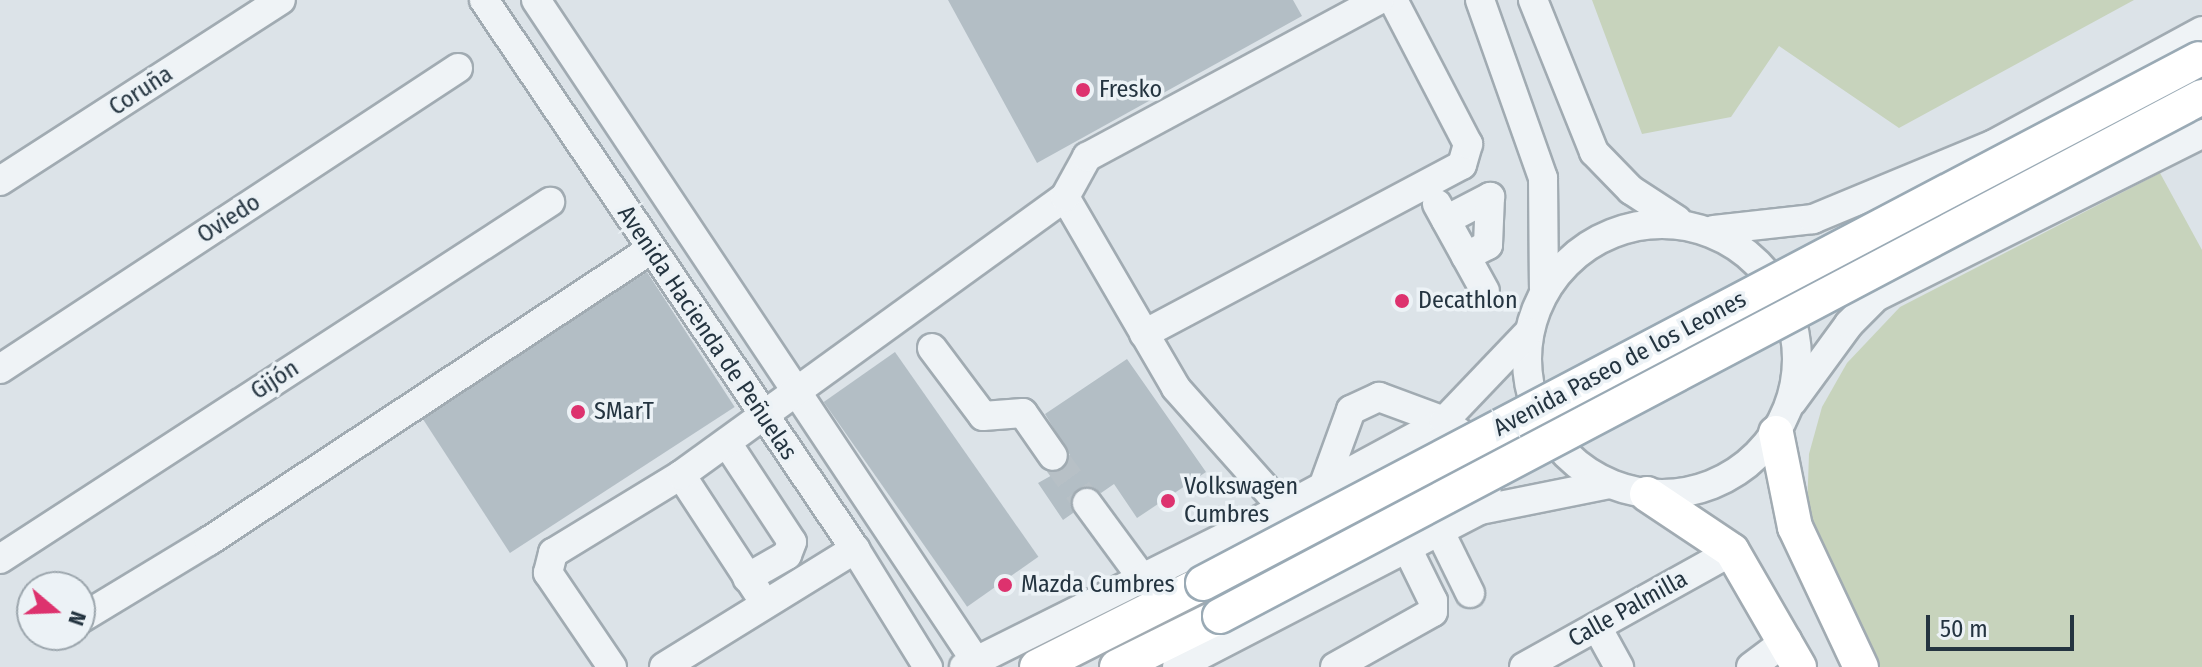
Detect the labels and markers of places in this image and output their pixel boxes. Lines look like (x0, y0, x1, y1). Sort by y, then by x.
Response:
place label: Fresko (1099, 76, 1162, 104)
marker: Fresko (1074, 81, 1092, 99)
place label: Decathlon (1418, 287, 1518, 315)
marker: Decathlon (1393, 292, 1411, 310)
place label: SMarT (594, 398, 654, 426)
marker: SMarT (569, 403, 587, 421)
place label: Volkswagen Cumbres (1184, 473, 1298, 529)
marker: Volkswagen Cumbres (1159, 492, 1177, 510)
place label: Mazda Cumbres (1021, 571, 1175, 599)
marker: Mazda Cumbres (996, 576, 1014, 594)

